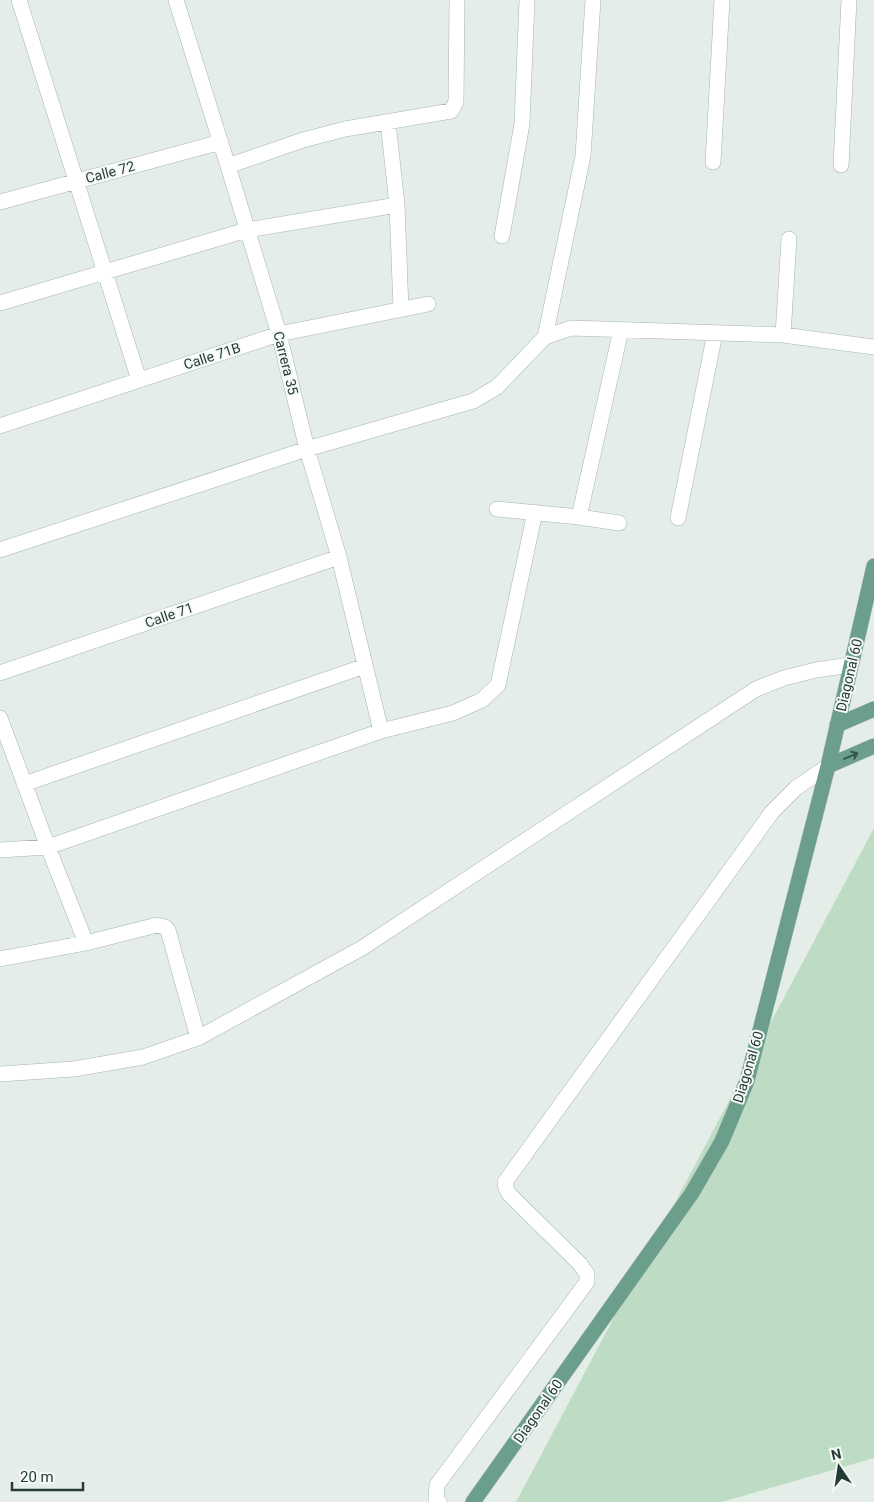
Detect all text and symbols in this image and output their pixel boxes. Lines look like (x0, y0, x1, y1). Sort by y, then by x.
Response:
street label: Calle 72 (84, 158, 136, 186)
street label: Carrera 35 (270, 330, 302, 396)
street label: Calle 71B (182, 339, 242, 373)
street label: Calle 71 (143, 599, 195, 631)
street label: Diagonal 60 (833, 637, 865, 713)
one-way arrow (843, 750, 858, 760)
street label: Diagonal 60 (730, 1029, 767, 1105)
street label: Diagonal 60 (510, 1376, 566, 1446)
north arrow (814, 1442, 864, 1492)
text: N (829, 1445, 843, 1463)
scale bar (12, 1460, 84, 1492)
text: 20 m (20, 1468, 54, 1486)

